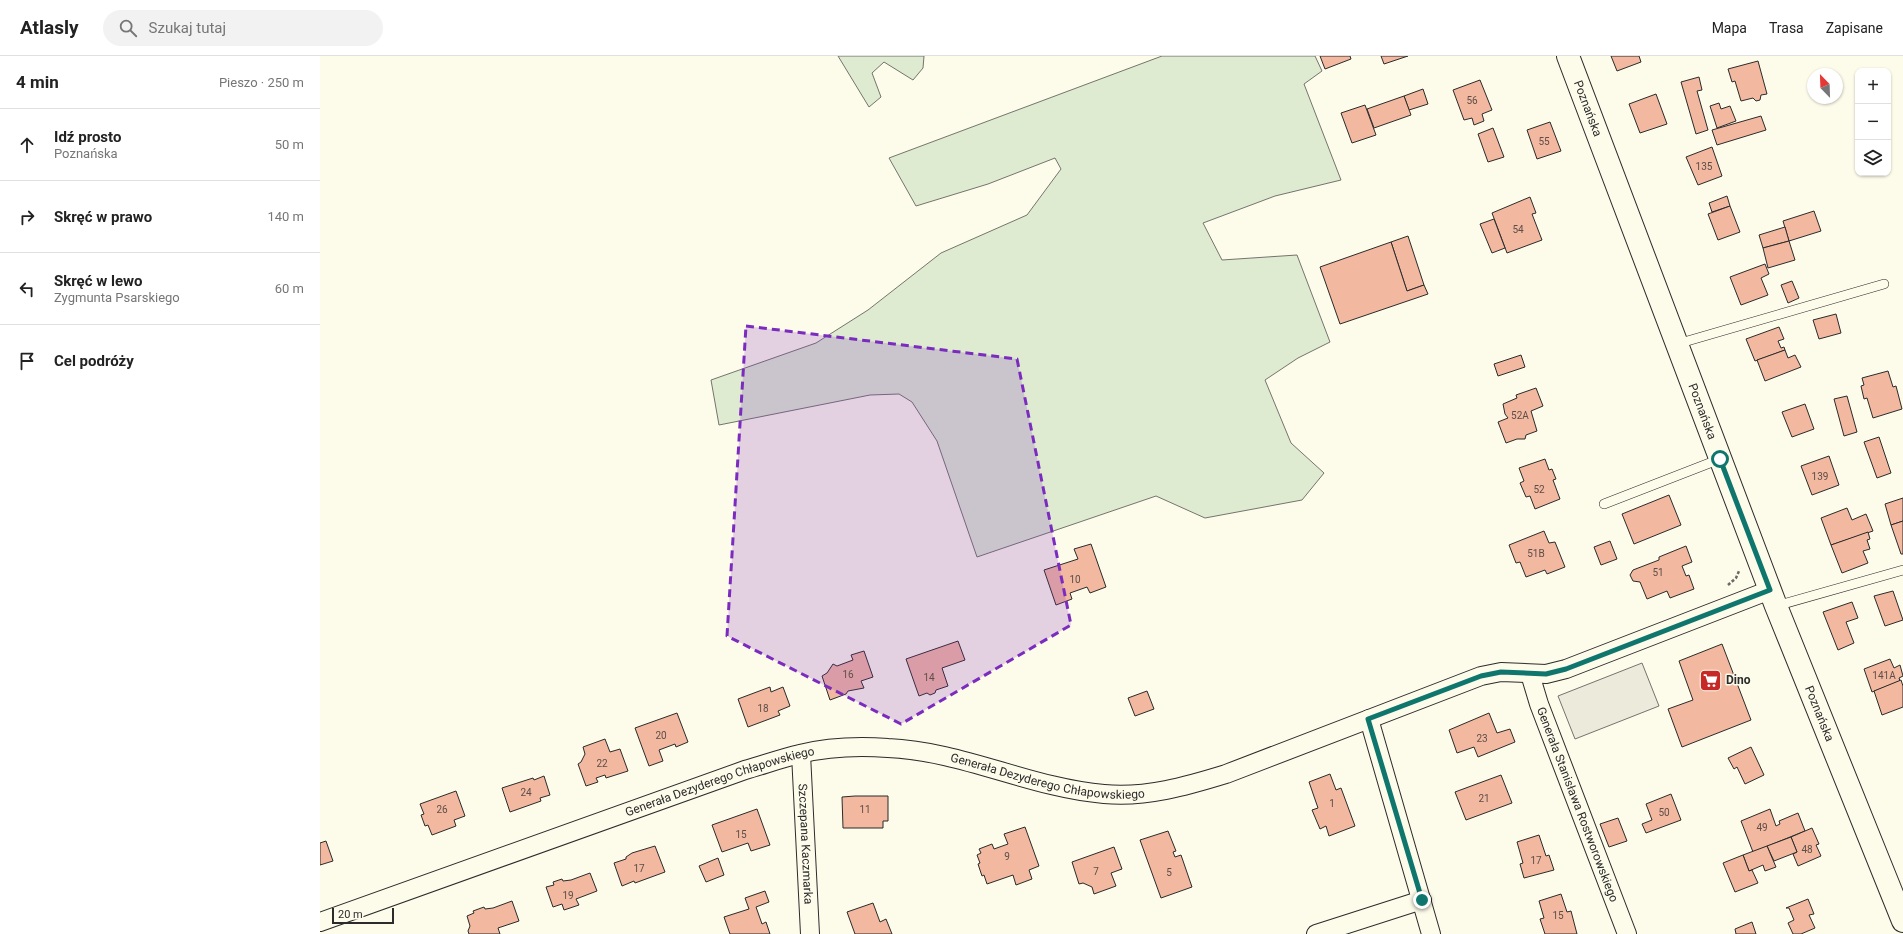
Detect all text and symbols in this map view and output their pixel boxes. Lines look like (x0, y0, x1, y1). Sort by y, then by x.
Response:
search box (103, 10, 383, 46)
text: Atlasly (20, 16, 79, 39)
icon: search (117, 17, 139, 39)
text: Szukaj tutaj (149, 19, 226, 37)
text: Mapa (1712, 20, 1747, 36)
text: Trasa (1769, 20, 1804, 36)
text: Zapisane (1826, 20, 1883, 36)
north arrow (1807, 68, 1843, 104)
map controls (1855, 68, 1891, 176)
button: + (1855, 68, 1891, 104)
text: 4 min (16, 72, 59, 92)
text: Pieszo · 250 m (219, 75, 304, 90)
street label: Poznańska (1571, 78, 1605, 138)
house number: 56 (1466, 95, 1478, 106)
button: − (1855, 104, 1891, 140)
text: Idź prosto (54, 128, 121, 146)
icon: ahead (16, 134, 38, 156)
house number: 55 (1538, 136, 1550, 147)
text: 50 m (275, 137, 304, 152)
button: layers (1855, 140, 1891, 176)
text: Poznańska (54, 146, 118, 161)
house number: 135 (1696, 161, 1713, 172)
icon: right (16, 206, 38, 228)
text: Skręć w prawo (54, 208, 152, 226)
text: 140 m (267, 209, 304, 224)
house number: 54 (1512, 224, 1524, 235)
text: Skręć w lewo (54, 272, 143, 290)
icon: left (16, 278, 38, 300)
text: 60 m (275, 281, 304, 296)
text: Zygmunta Psarskiego (54, 290, 180, 305)
icon: arrive (16, 350, 38, 372)
text: Cel podróży (54, 352, 134, 370)
street label: Poznańska (1685, 381, 1719, 441)
house number: 52A (1511, 410, 1529, 421)
route start (1711, 450, 1729, 468)
house number: 139 (1812, 471, 1828, 482)
house number: 52 (1533, 484, 1545, 495)
house number: 51B (1527, 548, 1545, 559)
house number: 51 (1652, 567, 1664, 578)
house number: 10 (1069, 574, 1081, 585)
supermarket icon: Dino (1697, 667, 1723, 693)
house number: 16 (842, 669, 854, 680)
house number: 141A (1872, 670, 1896, 681)
house number: 14 (923, 672, 935, 683)
place label: Dino (1726, 673, 1751, 687)
street label: Poznańska (1802, 684, 1837, 743)
house number: 18 (757, 703, 769, 714)
street label: Generała Stanisława Rostworowskiego (1534, 705, 1621, 904)
house number: 20 (655, 730, 667, 741)
house number: 23 (1476, 733, 1488, 744)
street label: Generała Dezyderego Chłapowskiego (623, 744, 816, 819)
street label: Generała Dezyderego Chłapowskiego (949, 751, 1146, 802)
house number: 22 (596, 758, 608, 769)
street label: Szczepana Kaczmarka (795, 783, 816, 905)
house number: 24 (520, 787, 532, 798)
house number: 21 (1478, 793, 1490, 804)
house number: 1 (1329, 798, 1335, 809)
house number: 26 (436, 804, 448, 815)
house number: 11 (859, 804, 871, 815)
house number: 50 (1658, 807, 1670, 818)
house number: 49 (1756, 822, 1768, 833)
house number: 15 (735, 829, 747, 840)
house number: 48 (1801, 844, 1813, 855)
house number: 9 (1004, 851, 1010, 862)
house number: 17 (1530, 855, 1542, 866)
house number: 17 (633, 863, 645, 874)
house number: 7 (1093, 866, 1099, 877)
house number: 5 (1166, 867, 1172, 878)
house number: 19 (562, 890, 574, 901)
route end (1413, 891, 1431, 909)
scale bar (332, 906, 394, 925)
text: 20 m (338, 908, 363, 921)
house number: 15 (1552, 910, 1564, 921)

